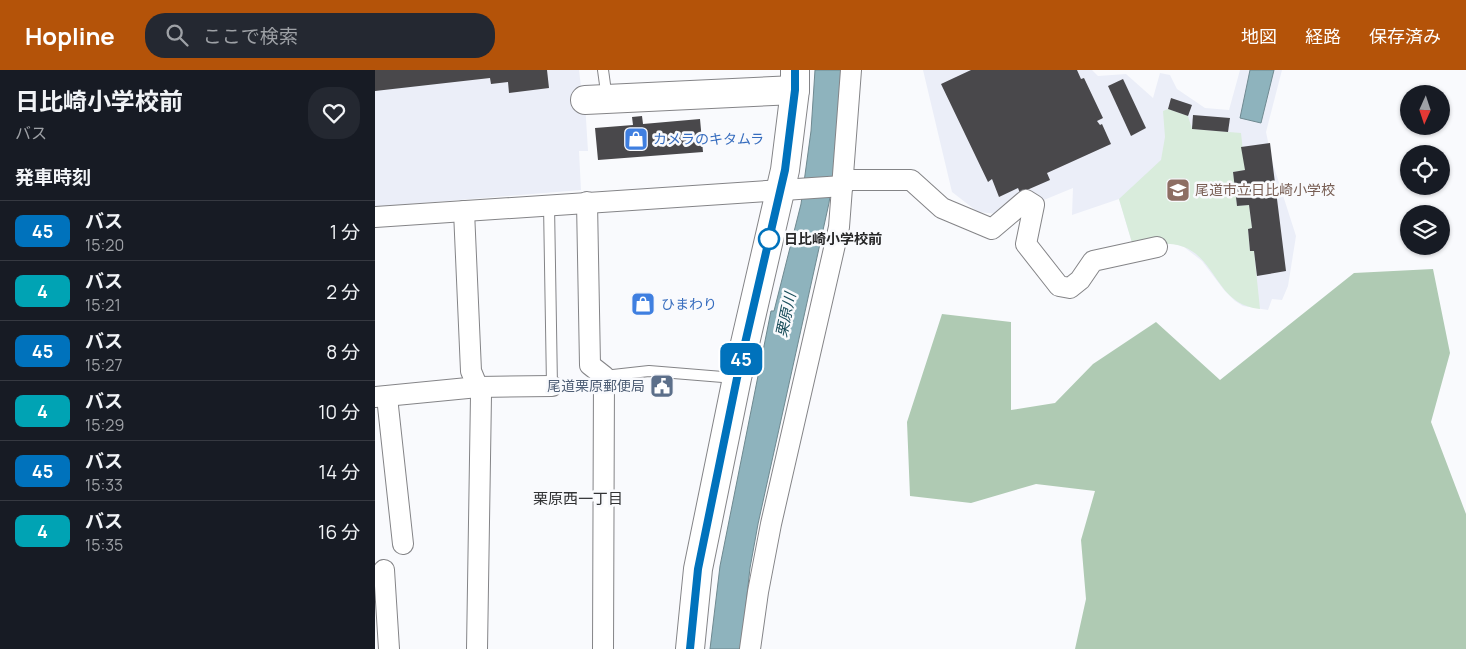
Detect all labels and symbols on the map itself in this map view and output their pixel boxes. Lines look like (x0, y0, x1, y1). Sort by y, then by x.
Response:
north arrow (1400, 85, 1450, 135)
shop icon: カメラのキタムラ (623, 126, 649, 152)
place label: カメラのキタムラ (653, 129, 764, 148)
school or university icon: 尾道市立日比崎小学校 (1165, 177, 1191, 203)
place label: 尾道市立日比崎小学校 (1195, 180, 1335, 199)
marker: 日比崎小学校前 (758, 228, 780, 250)
place label: 日比崎小学校前 (784, 229, 882, 248)
water label: 栗原川 (771, 289, 801, 339)
shop icon: ひまわり (630, 291, 656, 317)
place label: ひまわり (661, 294, 717, 313)
line badge: 45 (719, 343, 763, 375)
public building icon: 尾道栗原郵便局 (649, 373, 675, 399)
place label: 尾道栗原郵便局 (547, 376, 645, 395)
district label: 栗原西一丁目 (533, 488, 623, 509)

